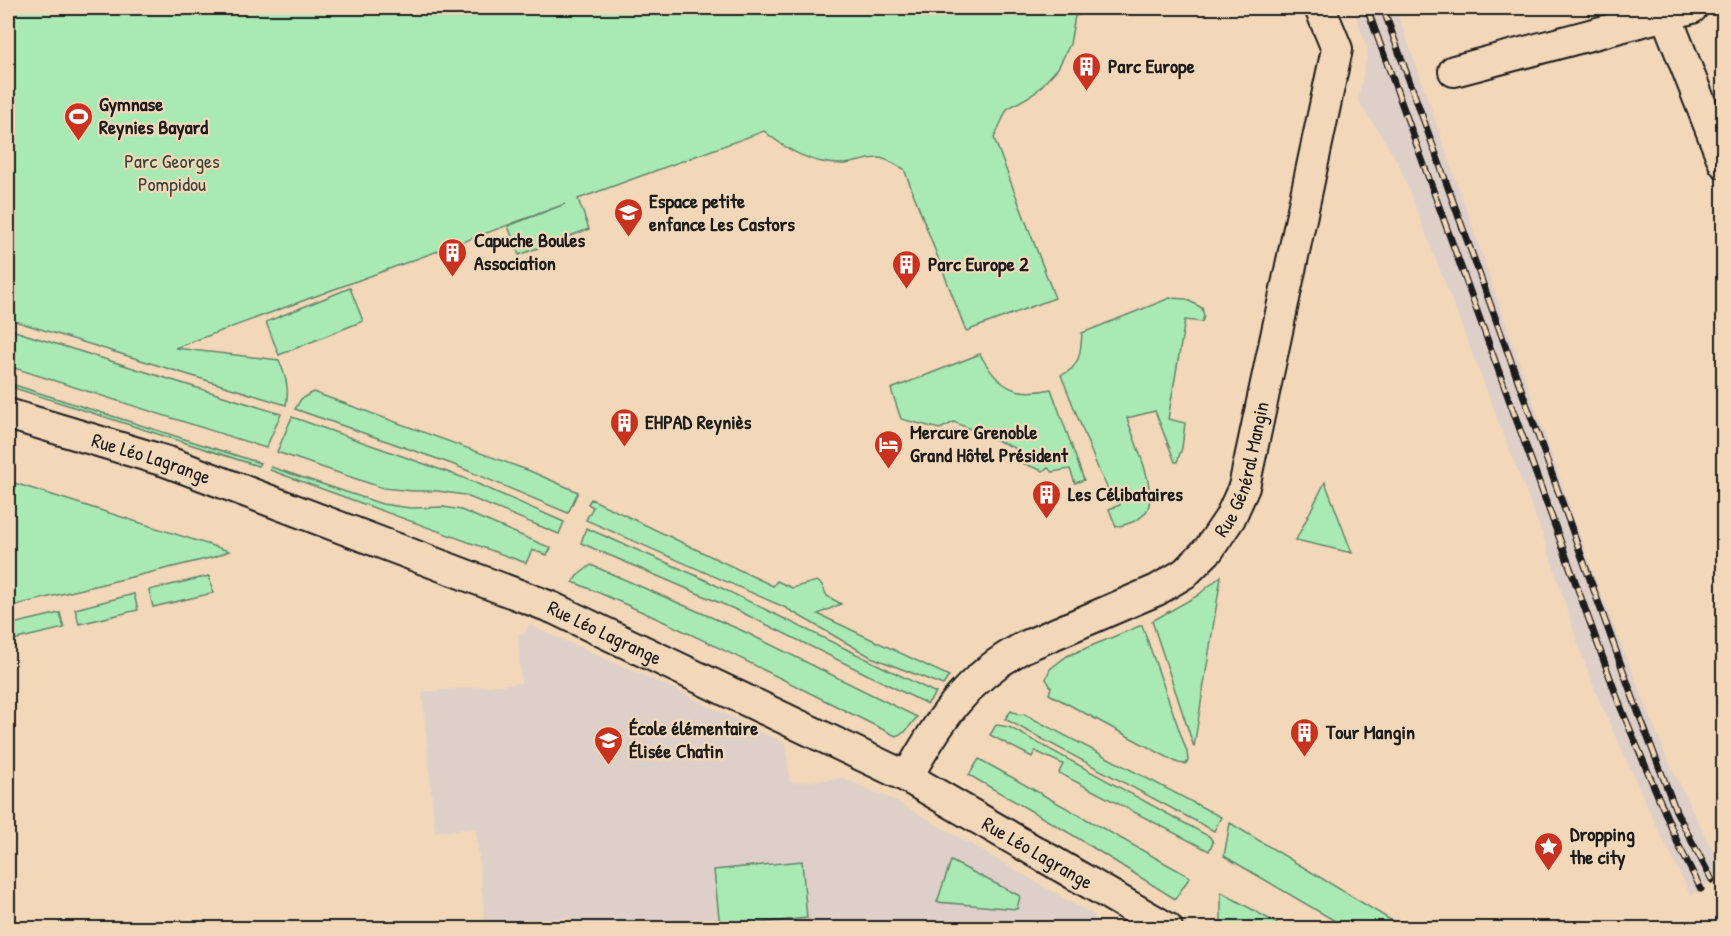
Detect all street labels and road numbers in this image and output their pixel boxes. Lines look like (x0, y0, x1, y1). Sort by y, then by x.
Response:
street label: Rue Général Mangin (1207, 399, 1275, 542)
street label: Rue Léo Lagrange (89, 426, 215, 490)
street label: Rue Léo Lagrange (543, 593, 666, 671)
street label: Rue Léo Lagrange (978, 810, 1098, 895)

